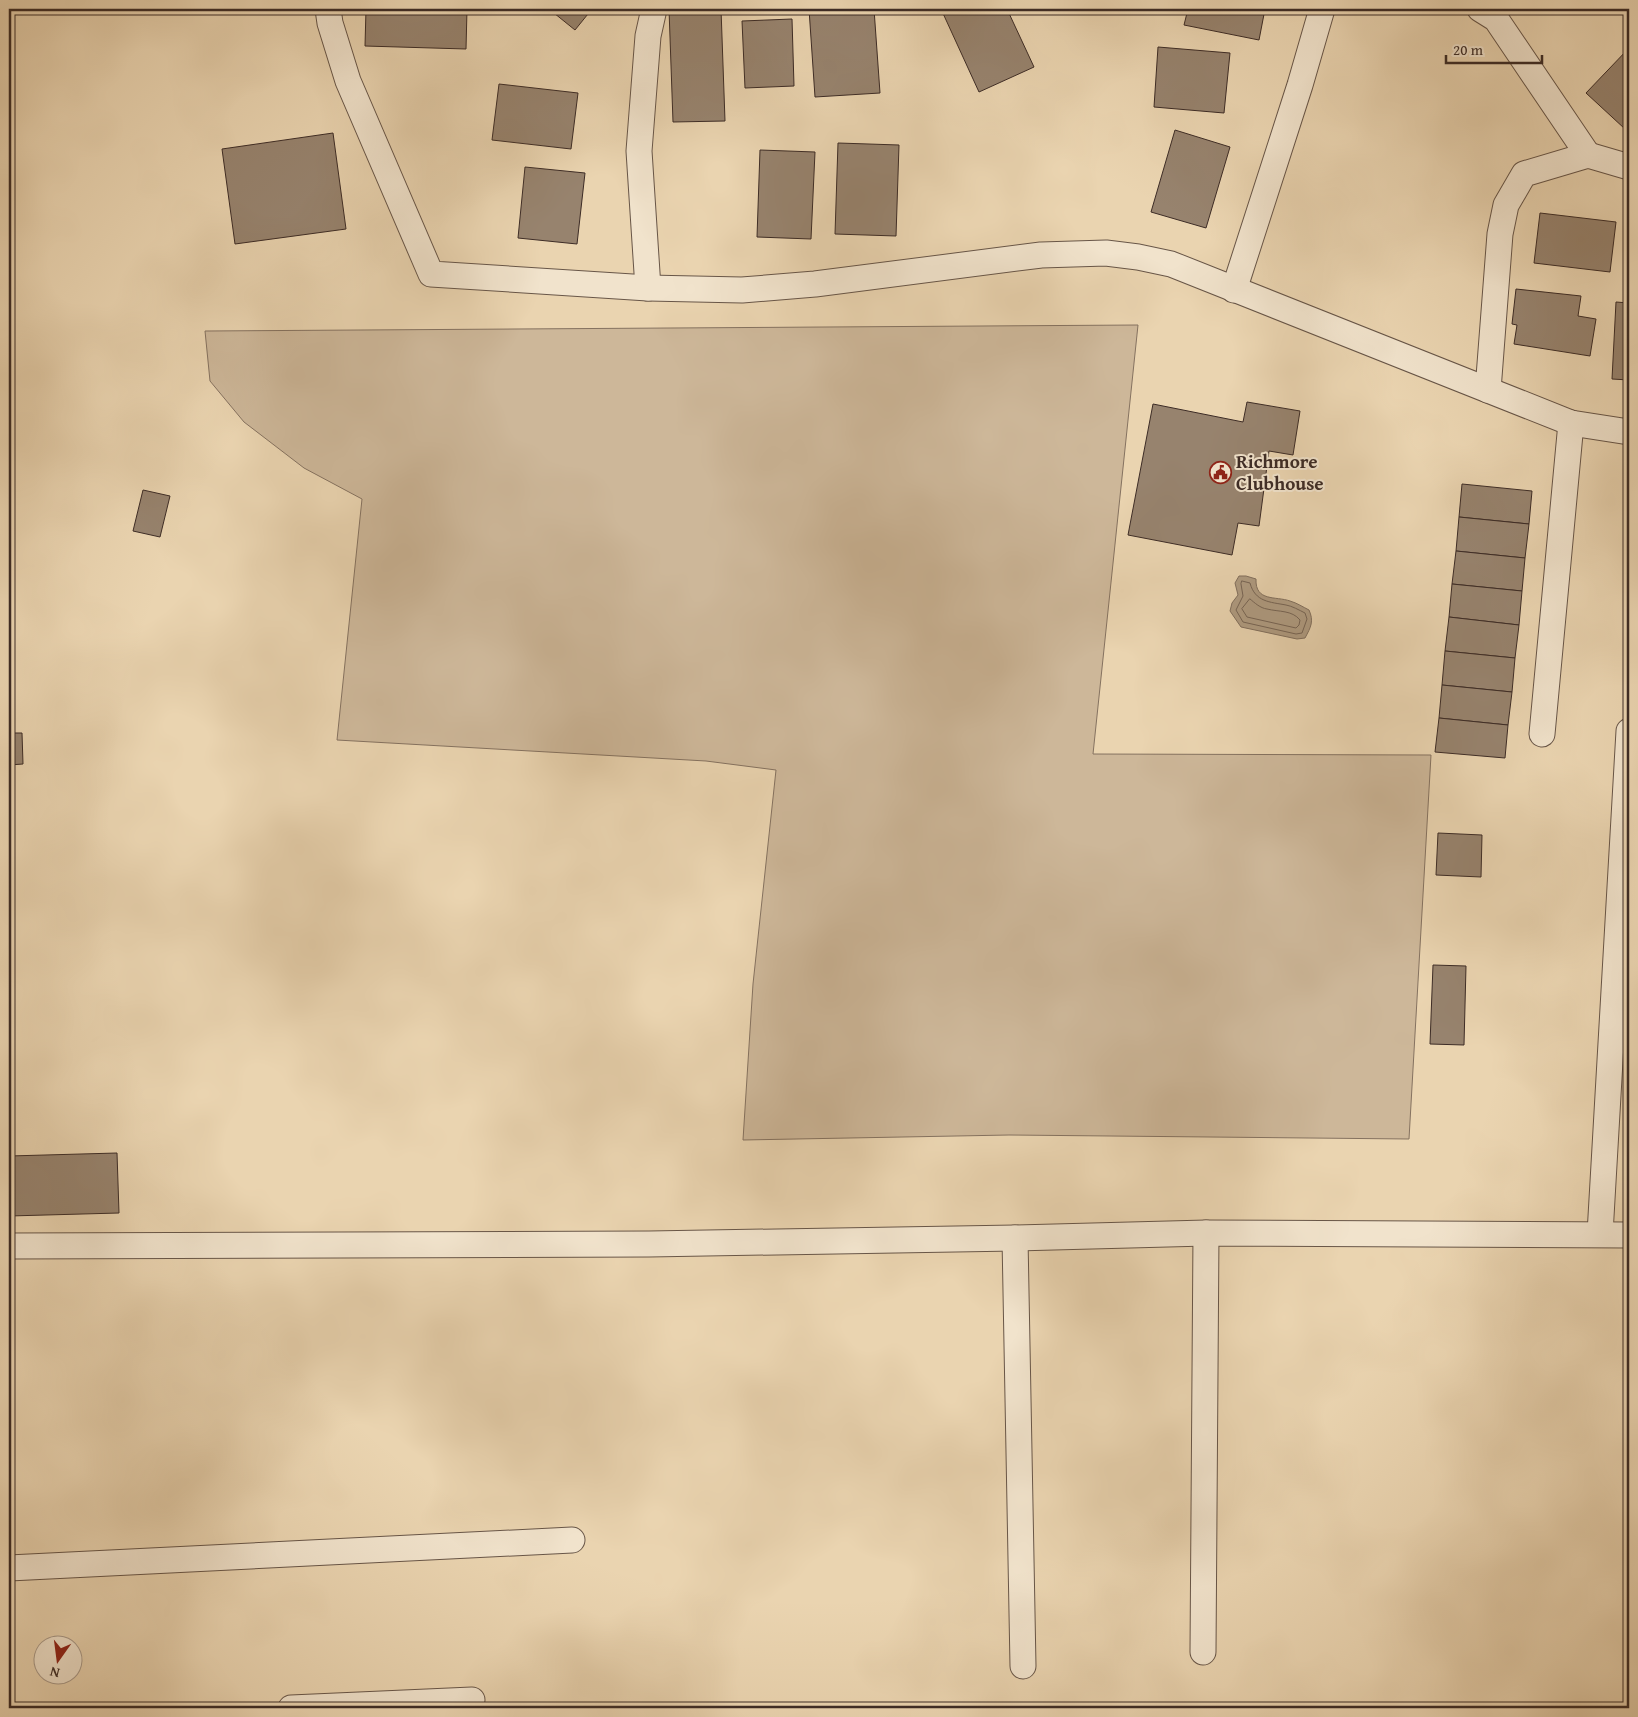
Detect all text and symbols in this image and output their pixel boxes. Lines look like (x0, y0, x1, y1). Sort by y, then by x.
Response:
scale bar (1446, 32, 1542, 64)
text: 20 m (1453, 39, 1484, 60)
place label: Richmore Clubhouse (1236, 447, 1324, 497)
public building icon: Richmore Clubhouse (1208, 460, 1232, 484)
north arrow (32, 1634, 82, 1684)
text: N (47, 1662, 62, 1683)

